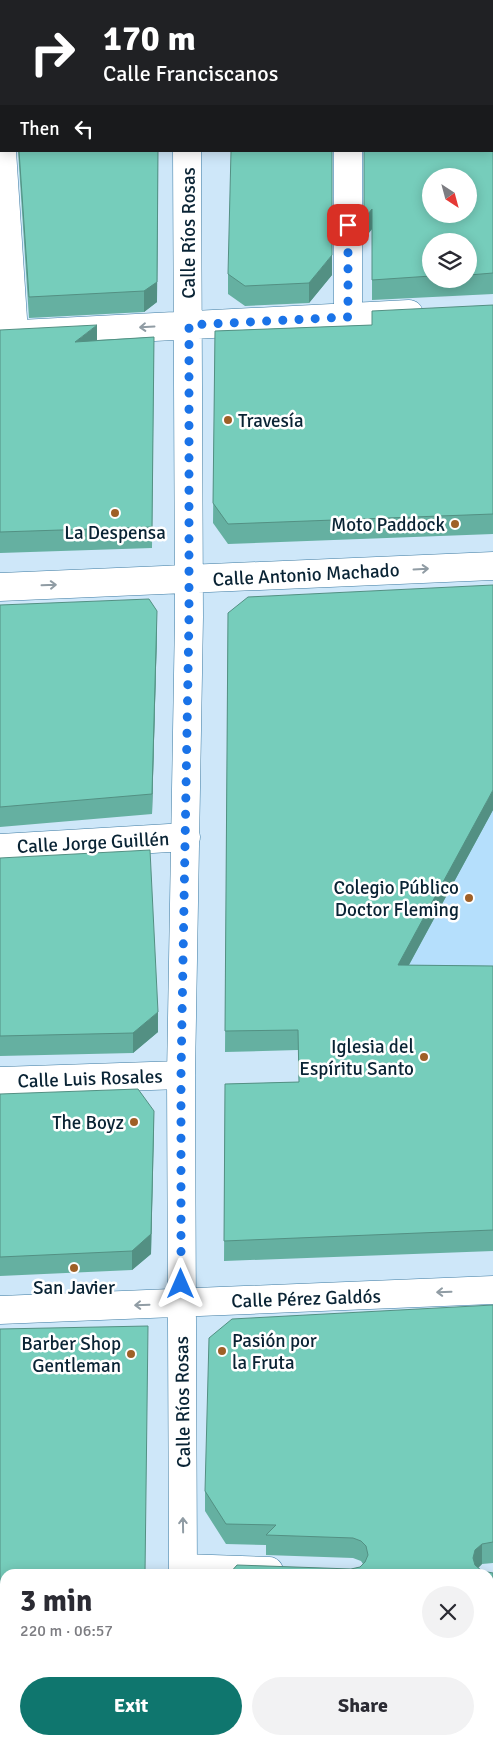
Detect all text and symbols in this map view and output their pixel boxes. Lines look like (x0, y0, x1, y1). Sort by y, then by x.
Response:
text: 170 m (103, 17, 196, 60)
icon: right (20, 20, 85, 85)
text: Calle Franciscanos (103, 60, 278, 87)
icon: left (70, 115, 98, 143)
text: Then (20, 117, 60, 141)
street label: Calle Ríos Rosas (177, 167, 201, 299)
north arrow (422, 168, 478, 222)
map controls (422, 168, 477, 288)
pin (327, 204, 369, 246)
icon: arrive (334, 211, 362, 239)
button: layers (422, 233, 477, 288)
one-way arrow (139, 323, 155, 332)
place label: Travesía (238, 409, 304, 433)
marker: Travesía (222, 414, 234, 426)
marker: La Despensa (109, 507, 121, 519)
place label: Moto Paddock (331, 513, 445, 537)
marker: Moto Paddock (449, 518, 461, 530)
place label: La Despensa (64, 521, 166, 545)
street label: Calle Antonio Machado (212, 558, 400, 592)
one-way arrow (413, 565, 429, 574)
one-way arrow (40, 581, 56, 590)
street label: Calle Jorge Guillén (16, 827, 170, 859)
place label: Colegio Público Doctor Fleming (333, 876, 459, 922)
marker: Colegio Público Doctor Fleming (463, 892, 475, 904)
place label: Iglesia del Espíritu Santo (299, 1035, 414, 1081)
marker: Iglesia del Espíritu Santo (418, 1051, 430, 1063)
street label: Calle Luis Rosales (17, 1064, 163, 1094)
place label: The Boyz (52, 1111, 124, 1135)
marker: The Boyz (128, 1116, 140, 1128)
position arrow (154, 1257, 206, 1309)
marker: San Javier (68, 1262, 80, 1274)
place label: San Javier (33, 1276, 115, 1300)
street label: Calle Pérez Galdós (231, 1284, 381, 1314)
one-way arrow (437, 1288, 453, 1297)
one-way arrow (134, 1300, 150, 1309)
place label: Pasión por la Fruta (232, 1329, 317, 1375)
place label: Barber Shop Gentleman (21, 1332, 121, 1378)
street label: Calle Ríos Rosas (170, 1336, 196, 1468)
marker: Pasión por la Fruta (216, 1345, 228, 1357)
marker: Barber Shop Gentleman (125, 1348, 137, 1360)
one-way arrow (178, 1517, 188, 1534)
text: 3 min (20, 1583, 92, 1620)
button: close (422, 1586, 474, 1638)
text: 220 m · 06:57 (20, 1621, 113, 1641)
button: Exit (20, 1677, 242, 1735)
button: Share (252, 1677, 474, 1735)

